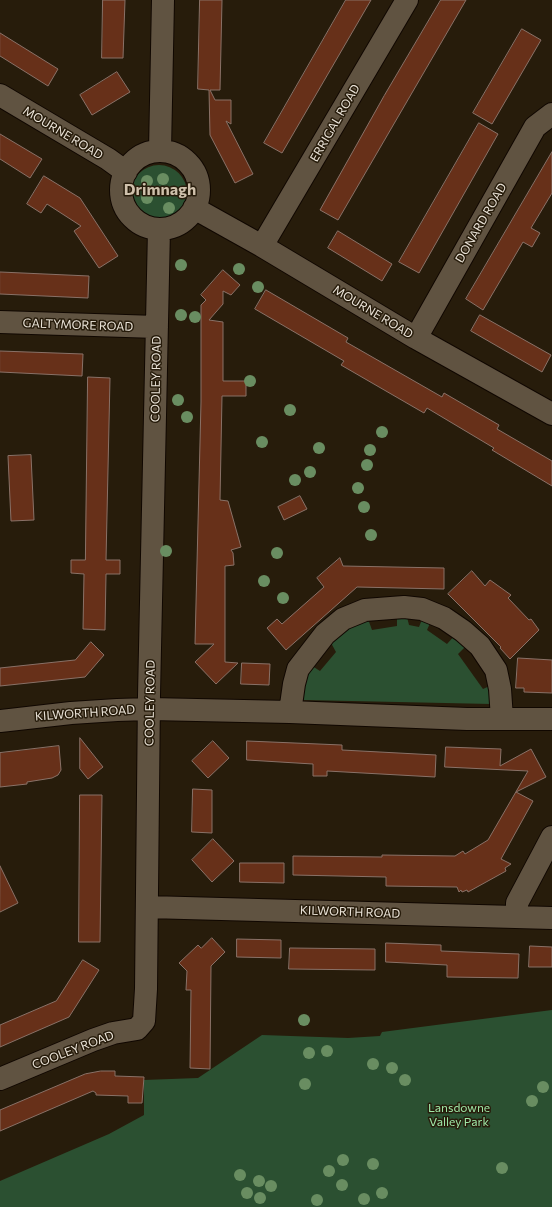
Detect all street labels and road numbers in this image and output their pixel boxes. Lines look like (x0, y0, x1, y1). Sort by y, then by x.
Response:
street label: ERRIGAL ROAD (307, 82, 363, 164)
street label: MOURNE ROAD (20, 103, 106, 163)
street label: DONARD ROAD (452, 181, 510, 265)
street label: MOURNE ROAD (330, 282, 416, 342)
street label: GALTYMORE ROAD (22, 316, 134, 334)
street label: COOLEY ROAD (148, 336, 164, 422)
street label: COOLEY ROAD (142, 660, 158, 746)
street label: KILWORTH ROAD (34, 702, 136, 724)
street label: KILWORTH ROAD (300, 903, 400, 921)
street label: COOLEY ROAD (30, 1028, 116, 1072)

